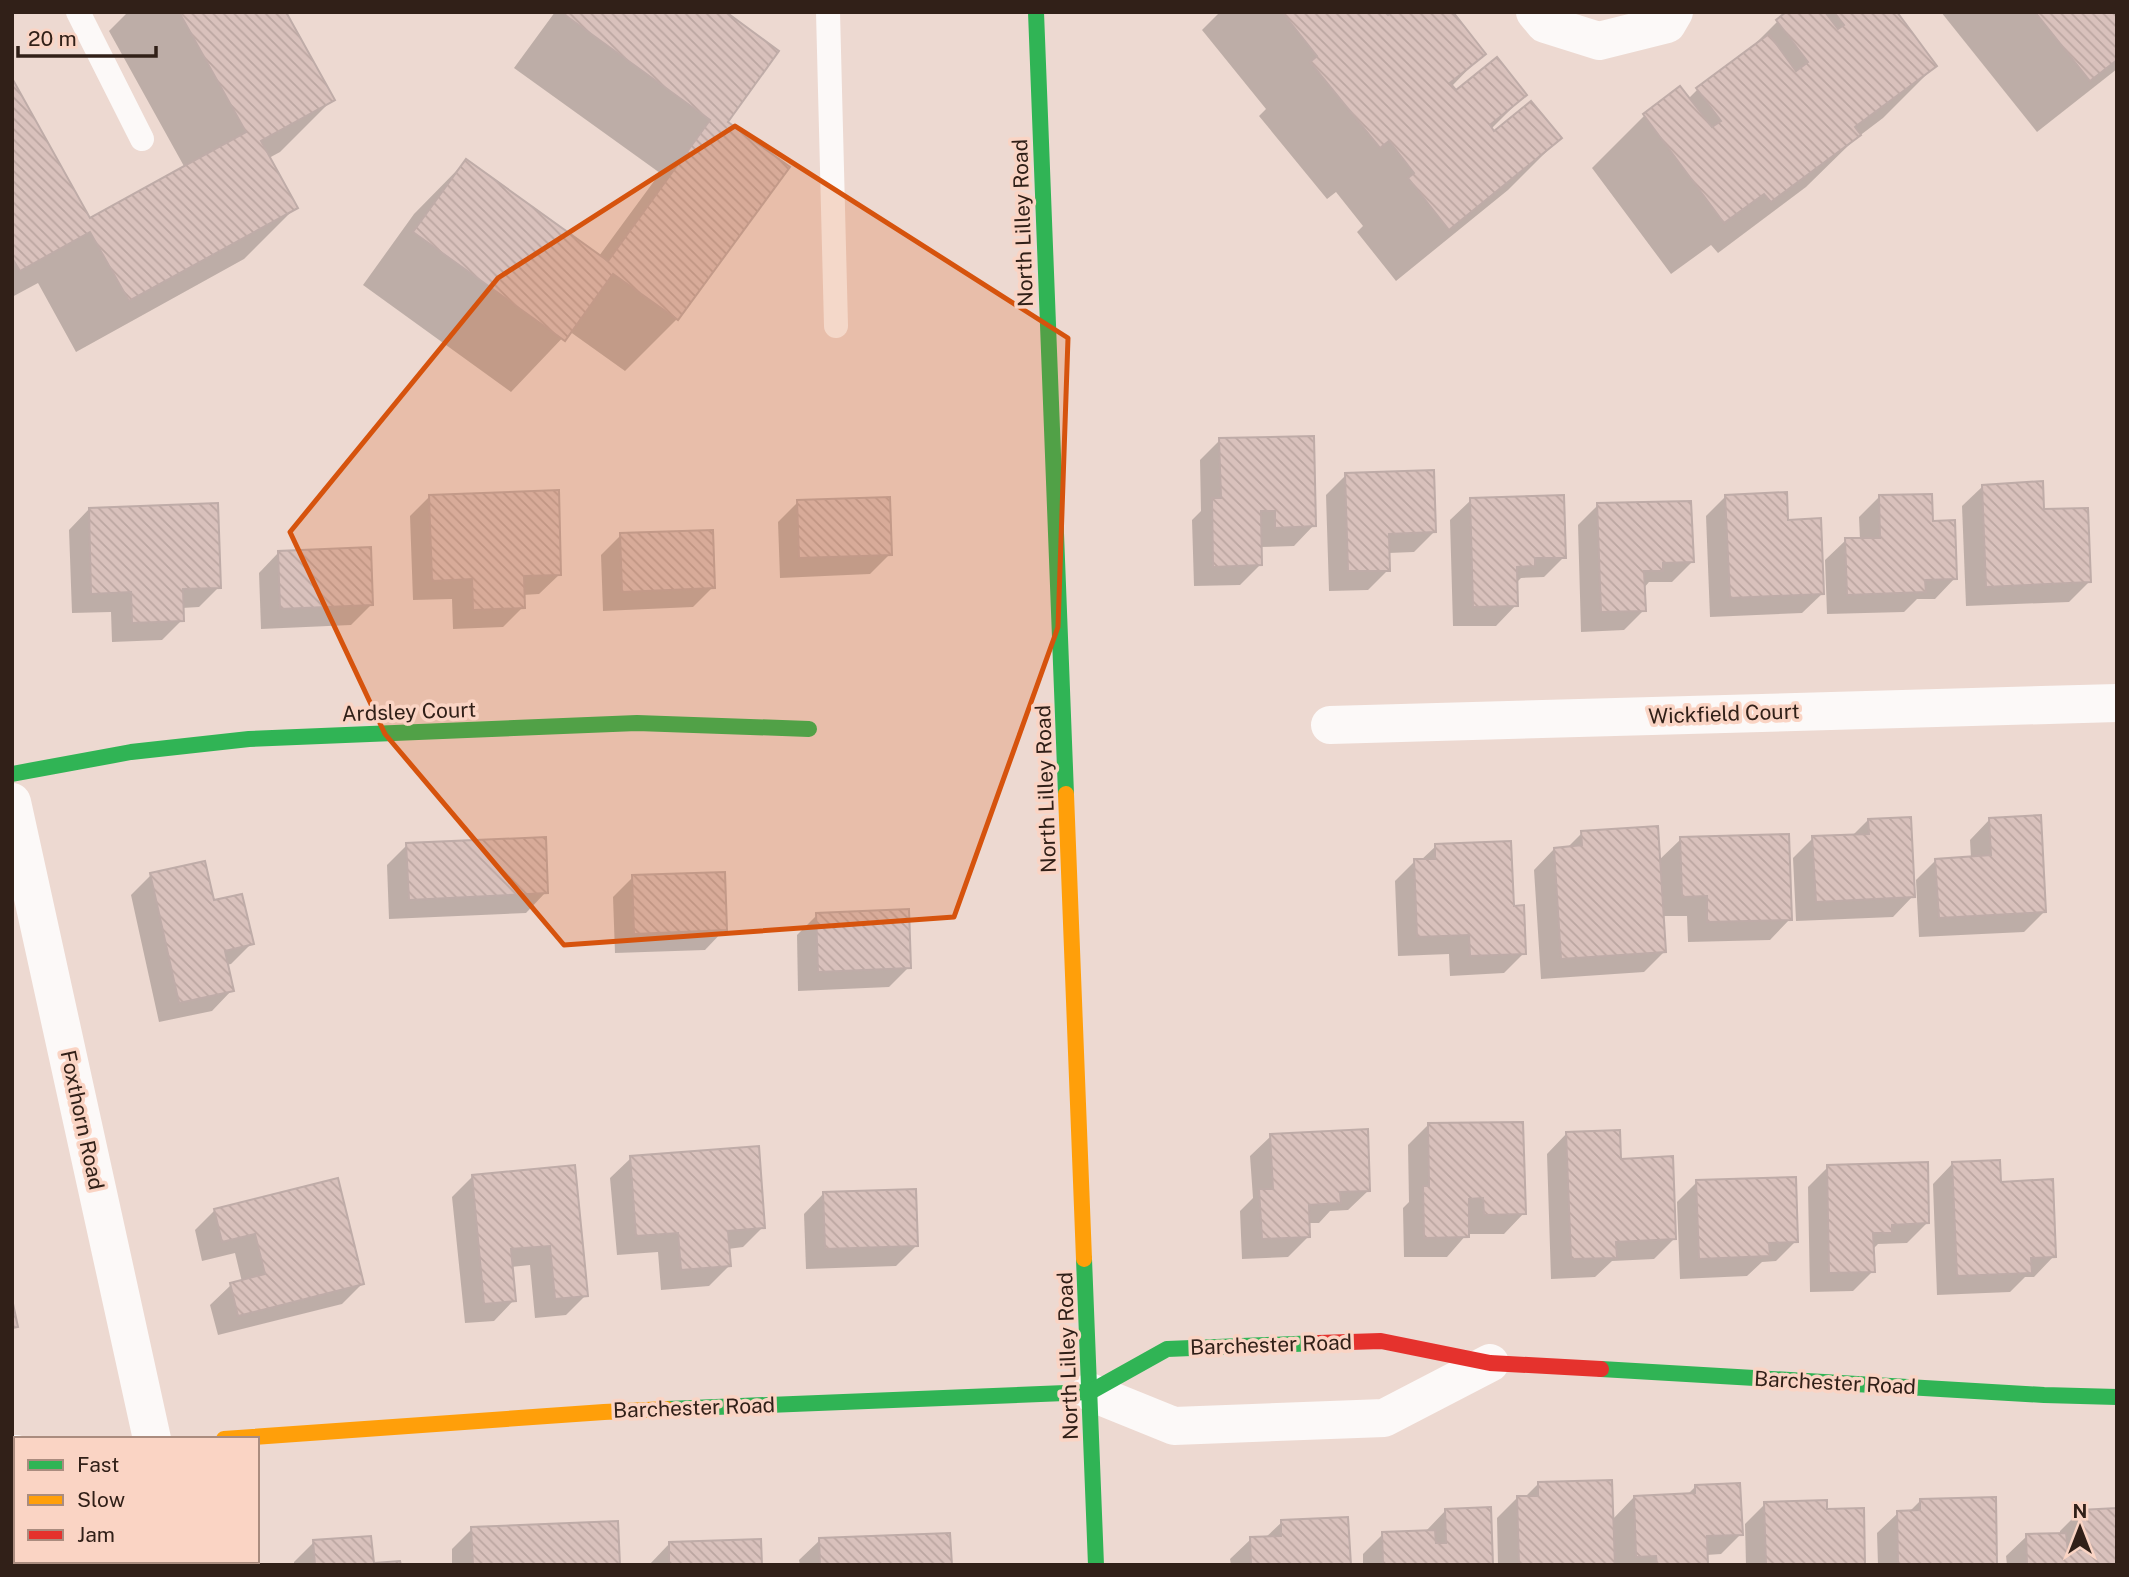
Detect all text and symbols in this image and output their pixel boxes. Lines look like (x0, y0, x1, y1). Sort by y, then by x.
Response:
scale bar (18, 14, 156, 58)
text: 20 m (28, 26, 77, 51)
street label: North Lilley Road (1007, 139, 1038, 307)
street label: Ardsley Court (341, 697, 477, 726)
street label: Wickfield Court (1648, 698, 1800, 729)
street label: North Lilley Road (1030, 705, 1061, 873)
street label: Foxthorn Road (56, 1048, 109, 1192)
street label: North Lilley Road (1052, 1272, 1083, 1440)
street label: Barchester Road (1190, 1329, 1352, 1360)
street label: Barchester Road (1753, 1366, 1917, 1399)
street label: Barchester Road (613, 1392, 775, 1423)
legend (14, 1437, 259, 1563)
text: Fast (77, 1452, 119, 1477)
text: Slow (77, 1487, 125, 1512)
north arrow (2045, 1493, 2115, 1563)
text: N (2073, 1500, 2087, 1522)
text: Jam (77, 1522, 115, 1547)

